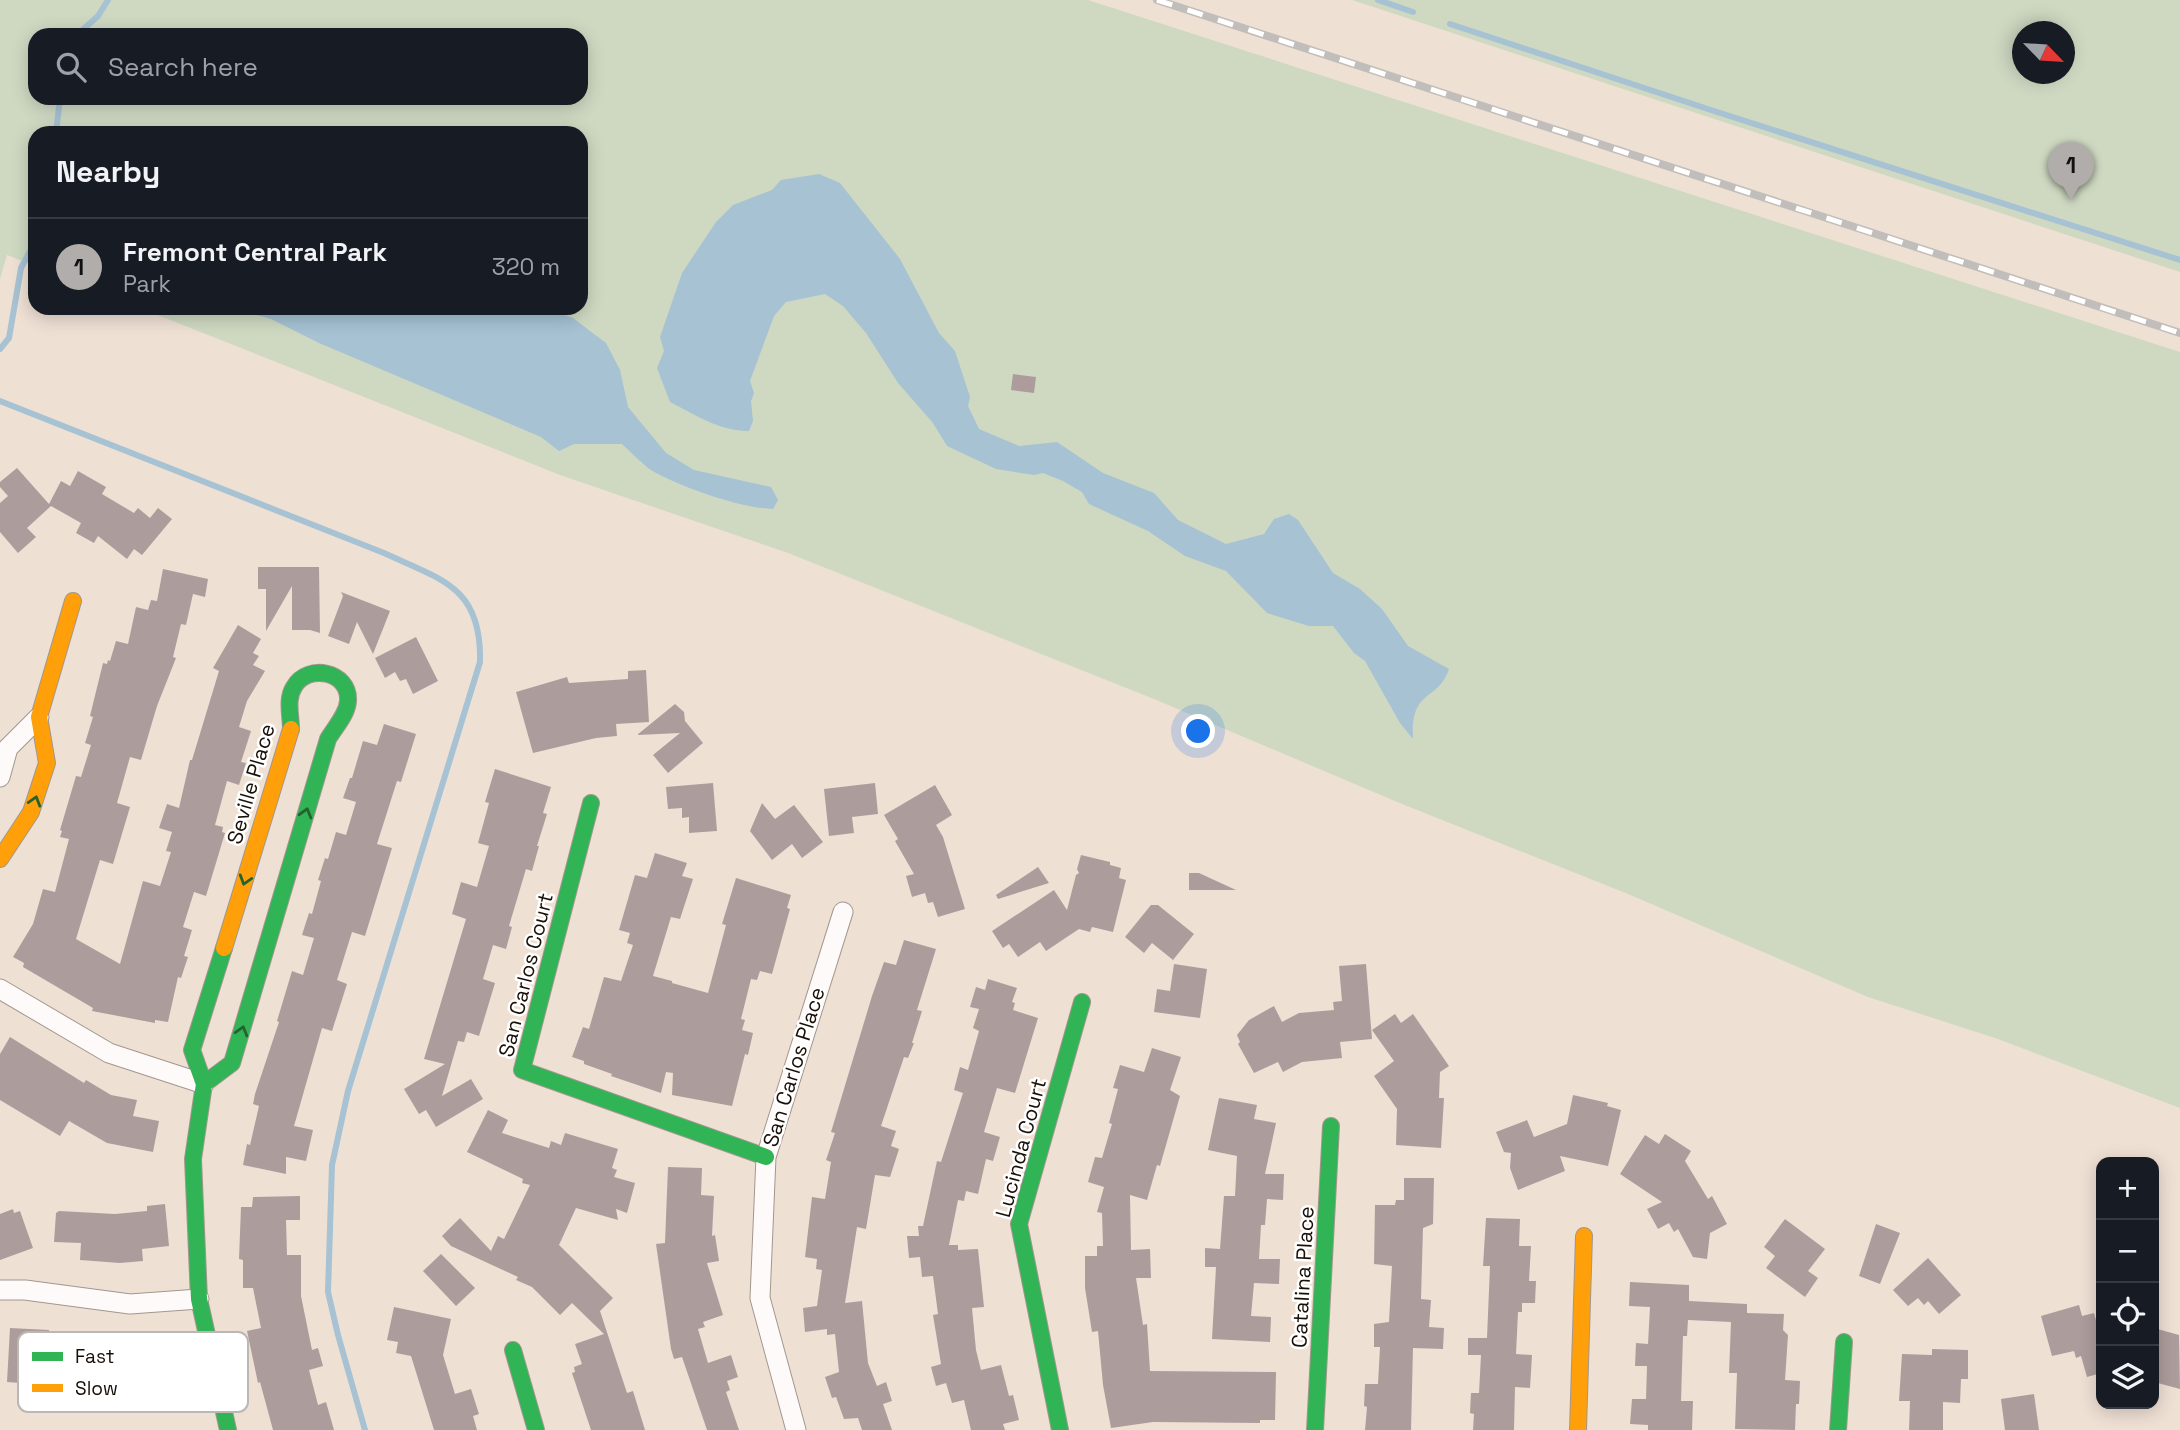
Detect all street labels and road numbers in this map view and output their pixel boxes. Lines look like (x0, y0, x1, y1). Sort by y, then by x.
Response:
street label: Seville Place (220, 721, 281, 847)
street label: San Carlos Court (492, 890, 559, 1060)
street label: San Carlos Place (756, 984, 831, 1150)
street label: Lucinda Court (989, 1075, 1052, 1220)
street label: Catalina Place (1285, 1205, 1320, 1348)

